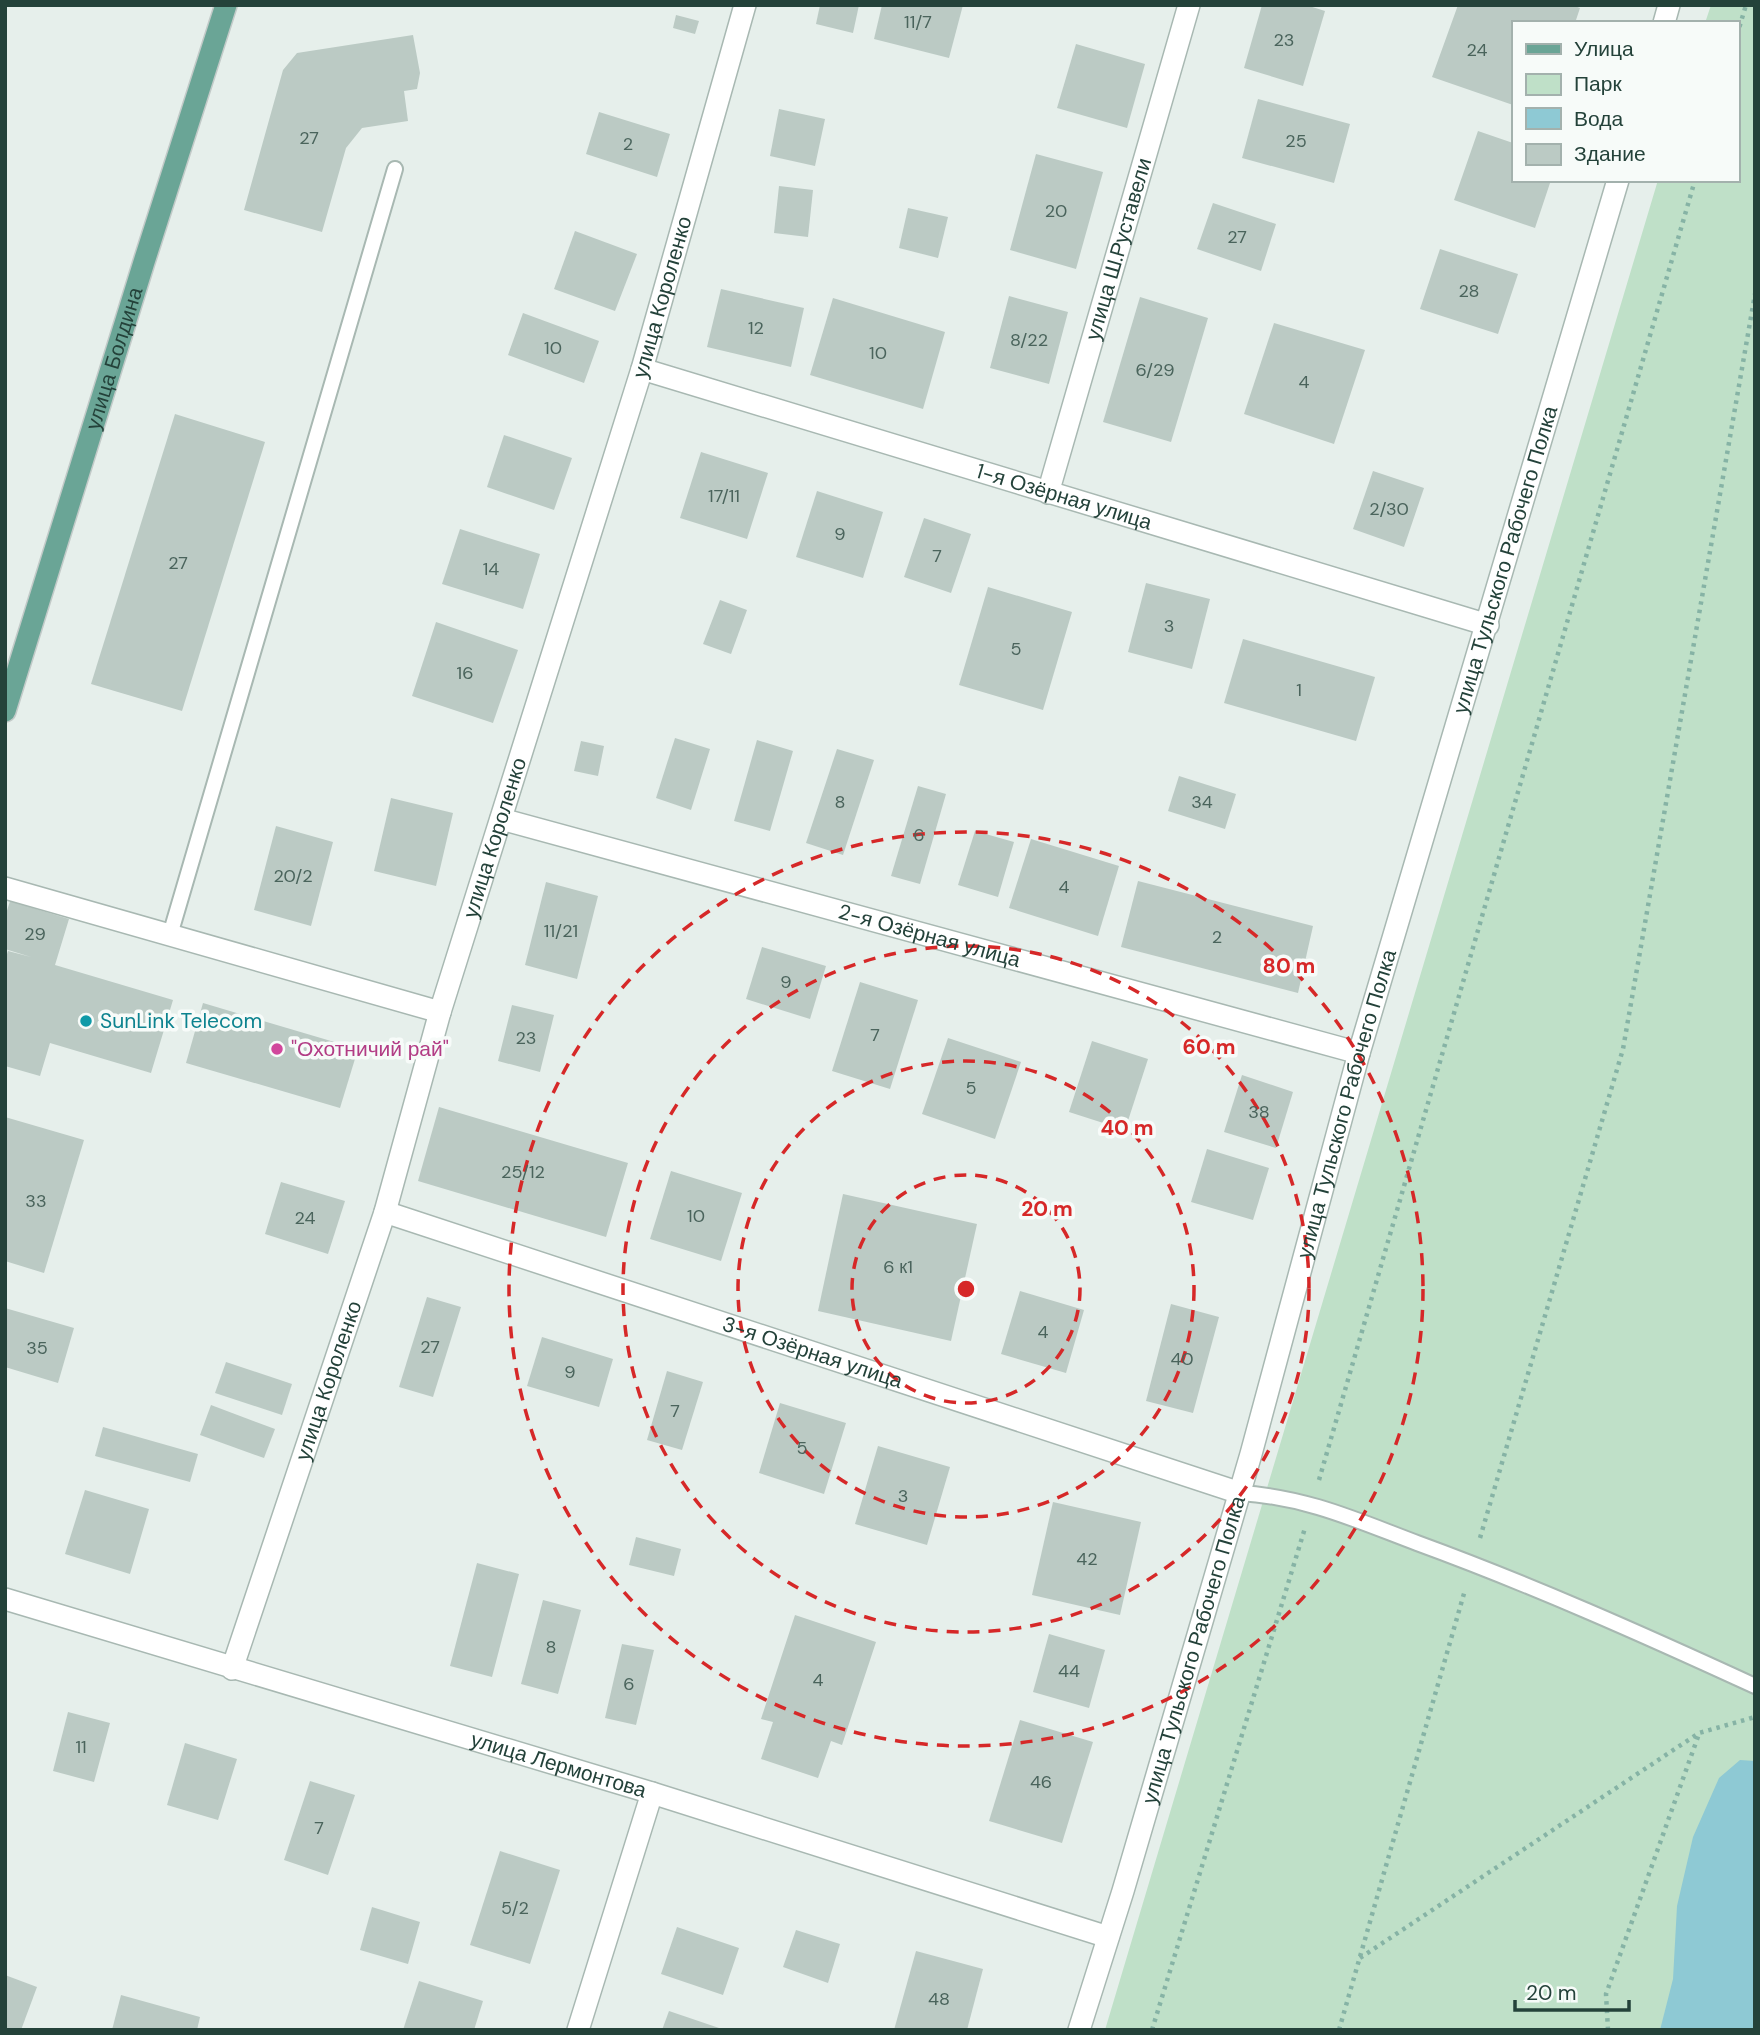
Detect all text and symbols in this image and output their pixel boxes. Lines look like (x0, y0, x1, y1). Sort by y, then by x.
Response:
house number: 11/7 (904, 10, 932, 34)
legend (1512, 21, 1739, 182)
house number: 23 (1273, 28, 1295, 52)
text: Улица (1574, 35, 1634, 63)
house number: 24 (1467, 38, 1488, 62)
text: Парк (1574, 70, 1622, 98)
text: Вода (1574, 105, 1623, 133)
house number: 27 (299, 126, 319, 150)
house number: 25 (1285, 129, 1307, 153)
house number: 2 (623, 132, 633, 156)
text: Здание (1574, 140, 1646, 168)
street label: улица Ш.Руставели (1079, 155, 1158, 343)
house number: 20 (1045, 199, 1067, 223)
street label: улица Короленко (626, 213, 699, 382)
house number: 27 (1227, 225, 1247, 249)
house number: 28 (1458, 279, 1480, 303)
street label: улица Болдина (79, 283, 149, 433)
house number: 12 (748, 316, 764, 340)
house number: 8/22 (1010, 328, 1048, 352)
house number: 10 (544, 336, 562, 360)
house number: 10 (869, 341, 887, 365)
house number: 6/29 (1135, 358, 1175, 382)
house number: 4 (1299, 370, 1310, 394)
street label: улица Тульского Рабочего Полка (1446, 402, 1564, 717)
street label: 1-я Озёрная улица (973, 457, 1156, 537)
house number: 17/11 (708, 484, 740, 508)
house number: 2/30 (1369, 497, 1409, 521)
house number: 9 (834, 522, 846, 546)
house number: 7 (932, 544, 942, 568)
house number: 27 (168, 551, 188, 575)
house number: 14 (483, 557, 499, 581)
house number: 3 (1164, 614, 1174, 638)
house number: 5 (1011, 637, 1021, 661)
house number: 16 (457, 661, 473, 685)
house number: 1 (1296, 678, 1302, 702)
street label: улица Короленко (456, 754, 533, 922)
house number: 8 (835, 790, 845, 814)
house number: 34 (1191, 790, 1213, 814)
house number: 6 (913, 823, 925, 847)
house number: 20/2 (273, 864, 313, 888)
house number: 4 (1059, 875, 1070, 899)
street label: 2-я Озёрная улица (835, 898, 1024, 974)
house number: 11/21 (544, 919, 578, 943)
house number: 29 (24, 922, 46, 946)
house number: 2 (1212, 925, 1222, 949)
street label: улица Тульского Рабочего Полка (1290, 946, 1403, 1262)
text: 80 m (1263, 952, 1315, 980)
house number: 9 (780, 970, 792, 994)
place label: SunLink Telecom (100, 1007, 262, 1035)
marker: SunLink Telecom (78, 1013, 94, 1029)
house number: 7 (870, 1023, 880, 1047)
house number: 23 (515, 1026, 537, 1050)
text: 60 m (1183, 1033, 1235, 1061)
place label: "Охотничий рай" (291, 1035, 449, 1063)
marker: "Охотничий рай" (269, 1041, 285, 1057)
house number: 5 (966, 1076, 976, 1100)
house number: 38 (1248, 1100, 1270, 1124)
text: 40 m (1100, 1114, 1154, 1142)
house number: 25/12 (501, 1160, 545, 1184)
house number: 33 (25, 1189, 47, 1213)
text: 20 m (1021, 1195, 1073, 1223)
house number: 10 (687, 1204, 705, 1228)
house number: 24 (295, 1206, 316, 1230)
house number: 6 к1 (883, 1255, 913, 1279)
centre of rings (954, 1277, 978, 1301)
street label: улица Короленко (289, 1297, 368, 1464)
street label: 3-я Озёрная улица (719, 1310, 907, 1395)
house number: 4 (1038, 1320, 1049, 1344)
house number: 27 (420, 1335, 440, 1359)
house number: 35 (26, 1336, 48, 1360)
house number: 40 (1170, 1347, 1194, 1371)
house number: 9 (564, 1360, 576, 1384)
house number: 7 (670, 1399, 680, 1423)
house number: 5 (797, 1436, 807, 1460)
house number: 3 (898, 1484, 908, 1508)
street label: улица Тульского Рабочего Полка (1135, 1492, 1252, 1807)
house number: 42 (1076, 1547, 1098, 1571)
house number: 8 (546, 1635, 556, 1659)
house number: 44 (1058, 1659, 1080, 1683)
house number: 4 (813, 1668, 824, 1692)
house number: 6 (623, 1672, 635, 1696)
street label: улица Лермонтова (467, 1725, 650, 1805)
house number: 11 (75, 1735, 87, 1759)
house number: 46 (1030, 1770, 1052, 1794)
house number: 7 (314, 1816, 324, 1840)
house number: 5/2 (501, 1896, 529, 1920)
scale bar (1515, 1968, 1629, 2012)
text: 20 m (1526, 1979, 1577, 2007)
house number: 48 (928, 1987, 950, 2011)

